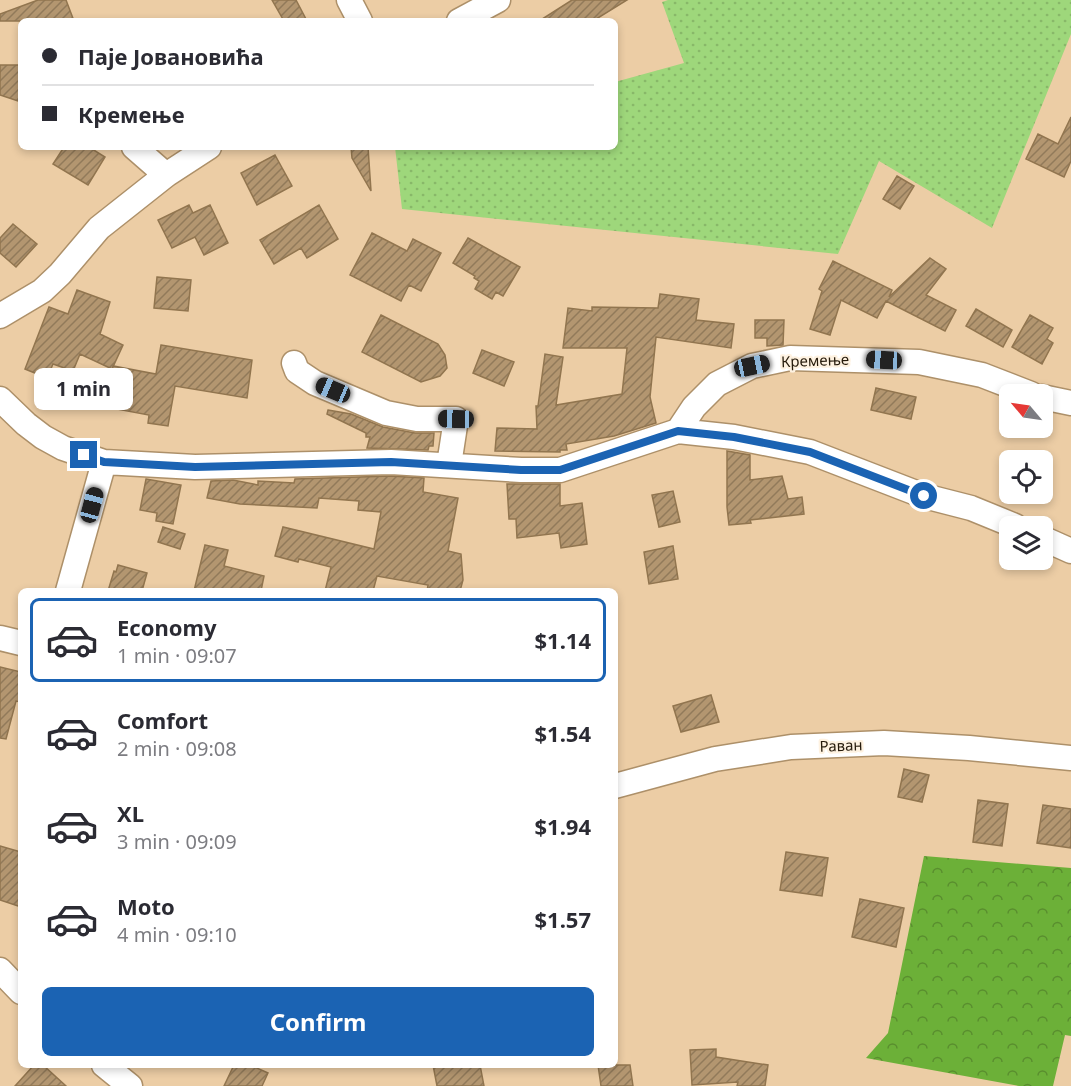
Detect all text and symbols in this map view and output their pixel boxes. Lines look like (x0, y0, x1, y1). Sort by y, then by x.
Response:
text: Паје Јовановића (78, 41, 264, 71)
text: Кремење (78, 99, 185, 129)
street label: Кремење (781, 349, 849, 371)
car (866, 350, 902, 370)
car (733, 353, 771, 379)
callout: 1 min (34, 368, 134, 410)
text: 1 min (56, 375, 111, 402)
car (313, 375, 353, 405)
north arrow (999, 384, 1053, 438)
map controls (999, 384, 1053, 570)
car (438, 410, 474, 428)
route end (70, 441, 97, 468)
button: locate (999, 450, 1053, 504)
route start (910, 482, 937, 509)
car (79, 485, 105, 525)
button: layers (999, 516, 1053, 570)
text: Economy (117, 612, 216, 642)
icon: car (45, 613, 99, 667)
text: $1.14 (534, 625, 591, 655)
text: 1 min · 09:07 (117, 642, 237, 669)
text: Comfort (117, 705, 208, 735)
icon: car (45, 706, 99, 760)
text: $1.54 (534, 718, 591, 748)
street label: Раван (819, 734, 863, 756)
text: 2 min · 09:08 (117, 735, 237, 762)
text: XL (117, 798, 144, 828)
icon: car (45, 799, 99, 853)
text: $1.94 (534, 811, 591, 841)
text: 3 min · 09:09 (117, 828, 237, 855)
text: Moto (117, 891, 175, 921)
icon: car (45, 892, 99, 946)
text: $1.57 (534, 904, 591, 934)
text: 4 min · 09:10 (117, 921, 237, 948)
button: Confirm (42, 987, 594, 1056)

